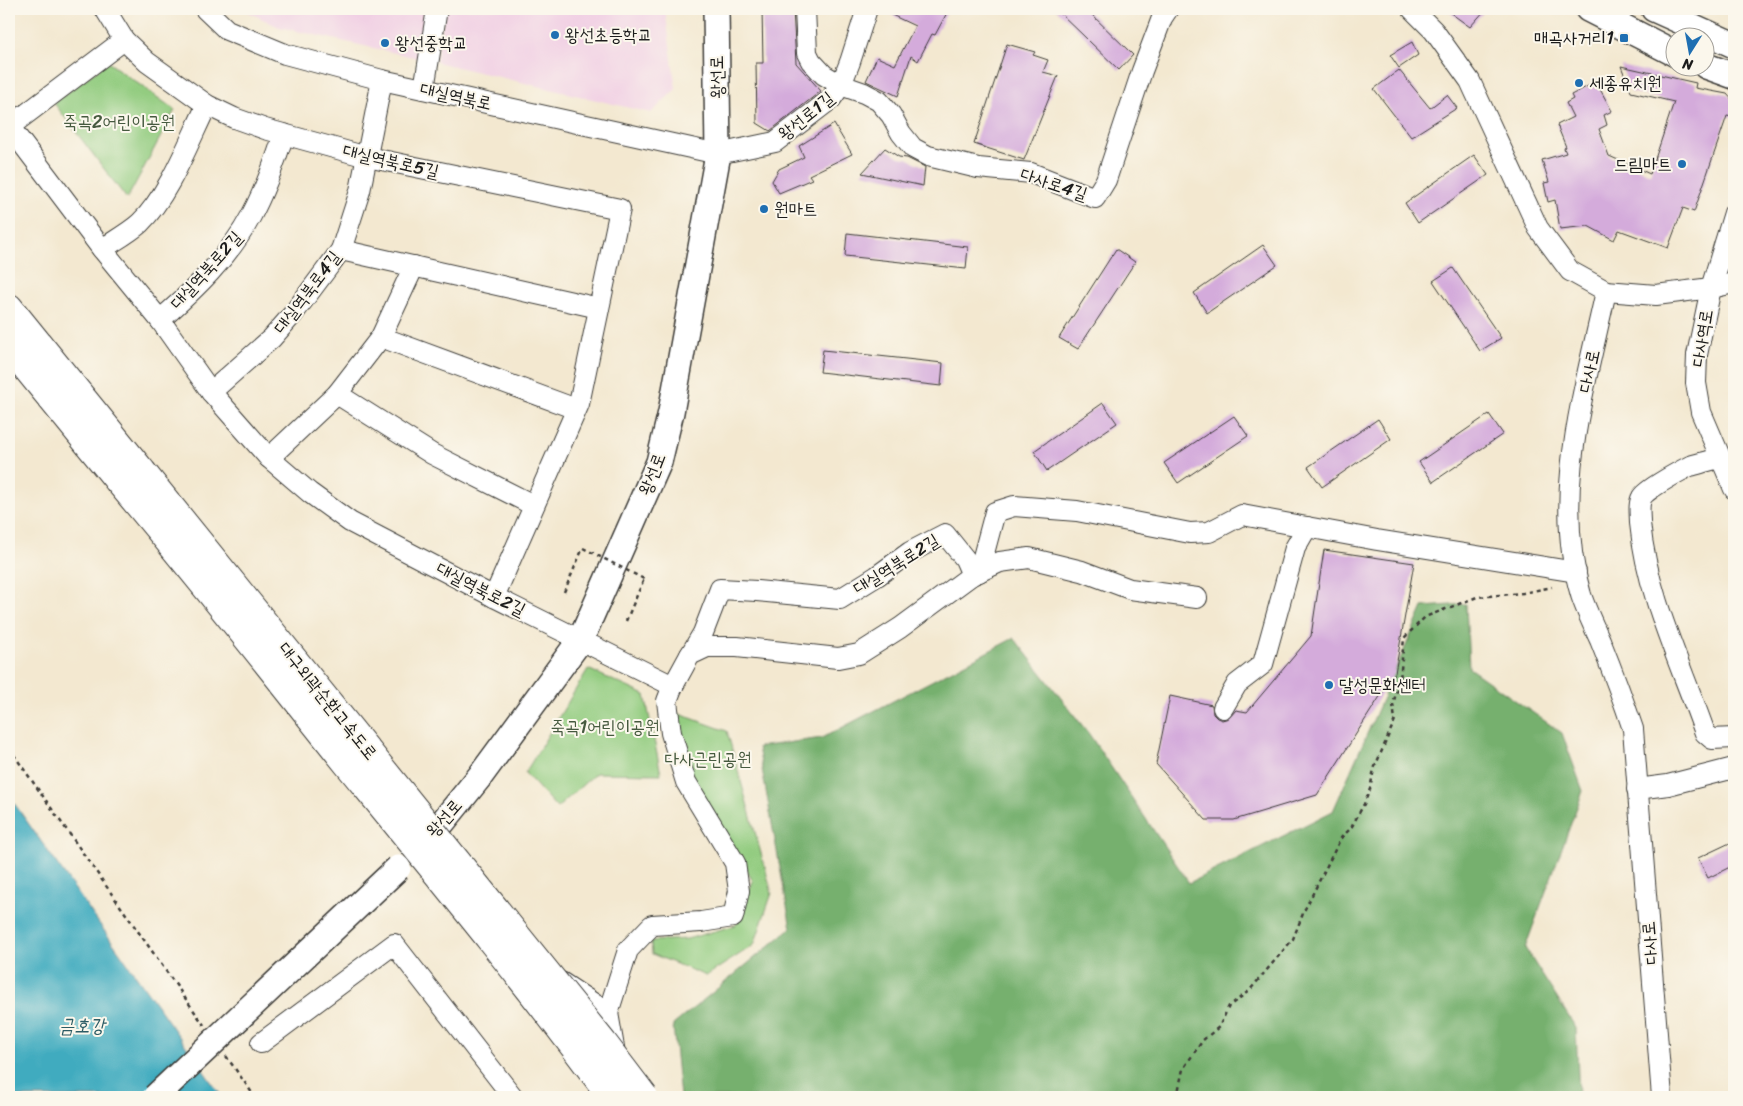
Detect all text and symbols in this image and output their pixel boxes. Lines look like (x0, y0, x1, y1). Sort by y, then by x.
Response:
place label: 왕선초등학교 (565, 19, 652, 51)
place label: 매곡사거리1 (1534, 22, 1614, 54)
place label: 왕선중학교 (395, 27, 467, 59)
north arrow (1666, 28, 1716, 78)
marker: 왕선초등학교 (549, 29, 561, 41)
marker: 매곡사거리1 (1618, 32, 1630, 44)
marker: 왕선중학교 (379, 37, 391, 49)
text: N (1680, 51, 1696, 78)
street label: 왕선로 (701, 55, 733, 99)
place label: 세종유치원 (1589, 67, 1661, 99)
street label: 대실역북로 (417, 73, 495, 119)
marker: 세종유치원 (1573, 77, 1585, 89)
street label: 왕선로1길 (770, 83, 842, 149)
park label: 죽곡2어린이공원 (63, 106, 175, 138)
street label: 대실역북로5길 (340, 134, 443, 188)
place label: 드림마트 (1614, 148, 1672, 180)
street label: 다사로4길 (1016, 158, 1092, 210)
marker: 드림마트 (1676, 158, 1688, 170)
place label: 원마트 (774, 193, 817, 225)
marker: 원마트 (758, 203, 770, 215)
street label: 대실역북로2길 (162, 223, 251, 317)
street label: 대실역북로4길 (265, 243, 350, 341)
street label: 다사역로 (1682, 307, 1722, 369)
street label: 다사로 (1569, 346, 1609, 396)
street label: 왕선로 (629, 448, 675, 500)
street label: 대실역북로2길 (846, 524, 946, 603)
street label: 대실역북로2길 (430, 553, 532, 626)
street label: 대구외곽순환고속도로 (270, 635, 386, 767)
place label: 달성문화센터 (1339, 669, 1426, 701)
marker: 달성문화센터 (1323, 679, 1335, 691)
park label: 죽곡1어린이공원 (550, 711, 660, 743)
park label: 다사근린공원 (665, 743, 751, 775)
street label: 왕선로 (418, 791, 470, 845)
street label: 다사로 (1632, 920, 1668, 966)
water label: 금호강 (59, 1009, 108, 1042)

